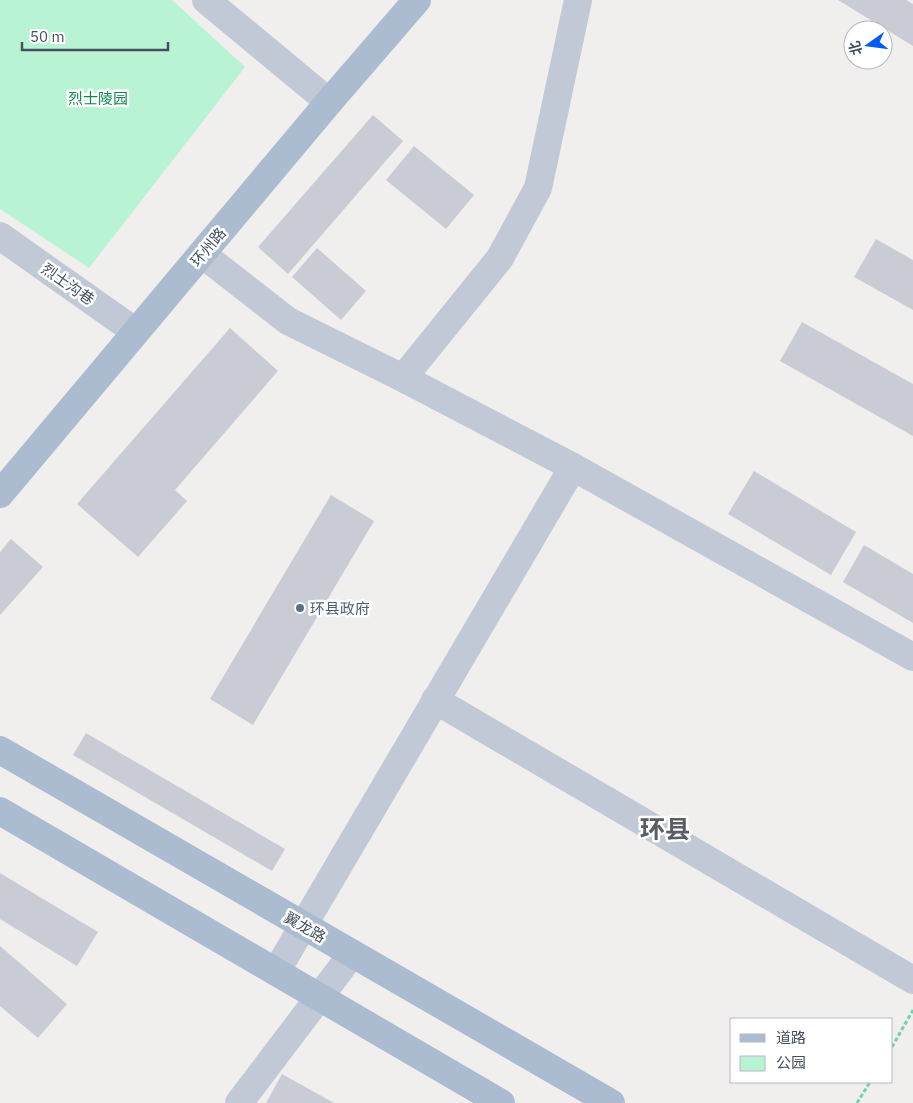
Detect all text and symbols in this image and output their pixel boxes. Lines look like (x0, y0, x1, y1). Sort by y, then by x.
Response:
scale bar (22, 20, 169, 52)
north arrow (843, 20, 893, 70)
text: 50 m (30, 27, 65, 46)
text: 北 (845, 39, 866, 57)
park label: 烈士陵园 (68, 89, 128, 108)
street label: 环州路 (186, 224, 230, 270)
street label: 烈士沟巷 (38, 259, 98, 309)
place label: 环县政府 (310, 599, 370, 618)
marker: 环县政府 (294, 602, 306, 614)
district label: 环县 (640, 812, 690, 845)
street label: 翼龙路 (281, 908, 329, 946)
legend (730, 1018, 893, 1083)
text: 道路 (776, 1028, 806, 1047)
text: 公园 (776, 1053, 806, 1072)

